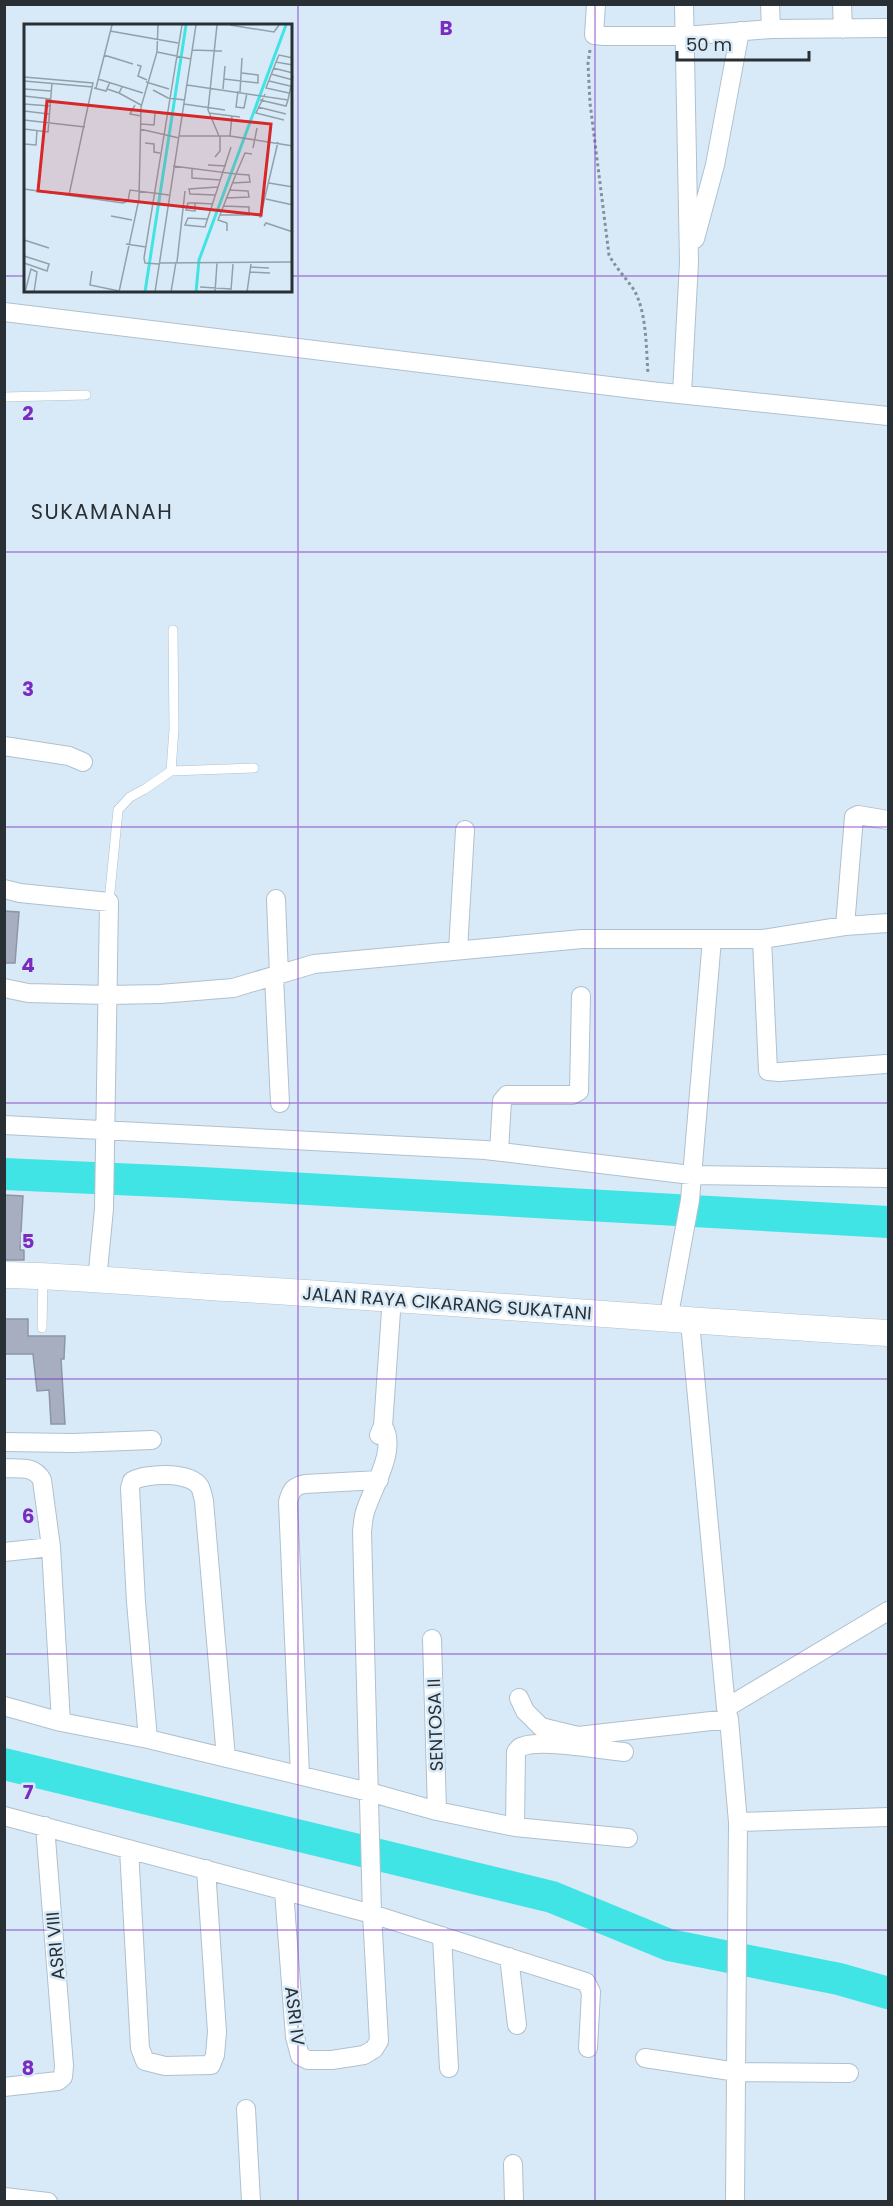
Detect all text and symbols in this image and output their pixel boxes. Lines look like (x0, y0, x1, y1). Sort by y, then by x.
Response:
text: B (439, 14, 453, 42)
inset map (24, 24, 292, 292)
scale bar (677, 24, 809, 62)
text: 50 m (686, 32, 732, 57)
text: 2 (22, 399, 34, 427)
district label: SUKAMANAH (31, 497, 173, 526)
text: 3 (22, 675, 34, 703)
text: 4 (21, 951, 35, 979)
text: 5 (22, 1227, 35, 1255)
street label: JALAN RAYA CIKARANG SUKATANI (302, 1280, 592, 1326)
text: 6 (22, 1502, 34, 1530)
street label: SENTOSA II (421, 1678, 449, 1772)
text: 7 (23, 1778, 34, 1806)
street label: ASRI VIII (40, 1911, 70, 1981)
street label: ASRI IV (279, 1985, 311, 2047)
text: 8 (22, 2054, 34, 2082)

